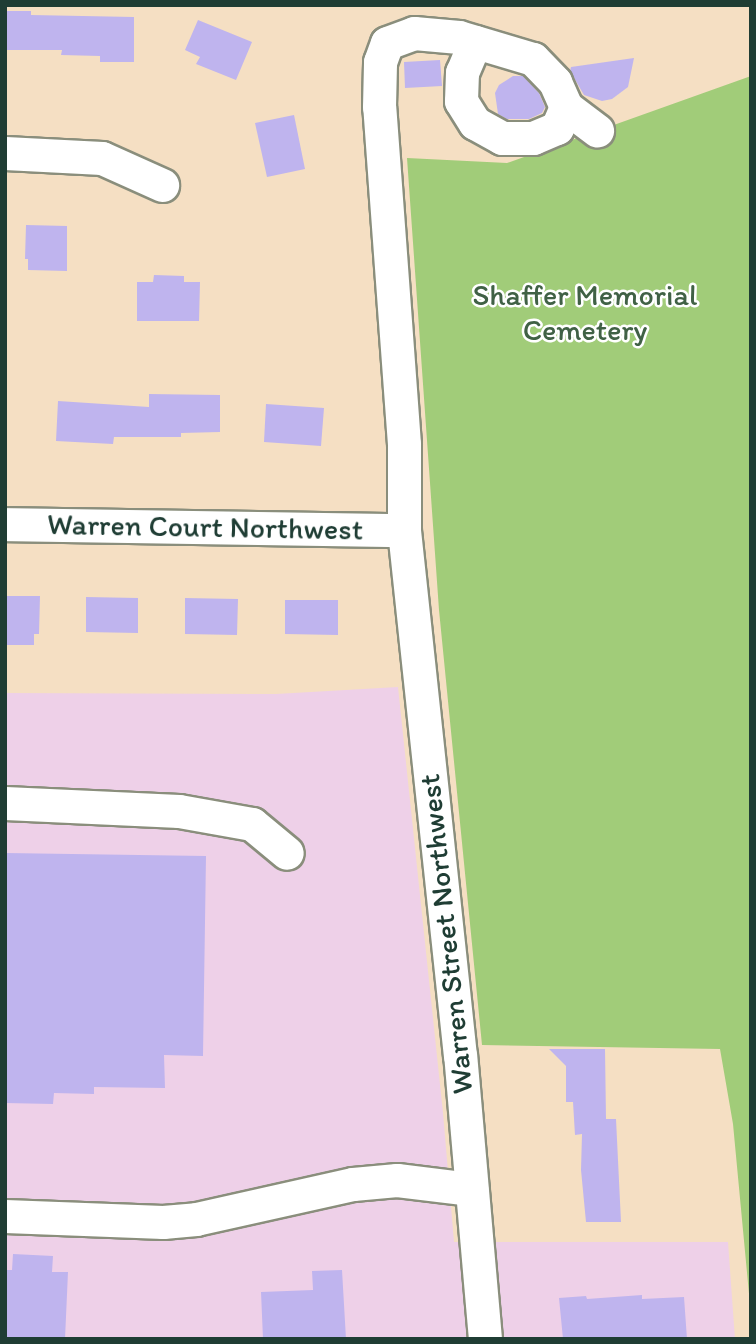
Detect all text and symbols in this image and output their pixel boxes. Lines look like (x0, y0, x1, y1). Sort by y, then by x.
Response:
park label: Shaffer Memorial Cemetery (473, 277, 697, 348)
street label: Warren Court Northwest (47, 506, 363, 548)
street label: Warren Street Northwest (411, 772, 481, 1096)

